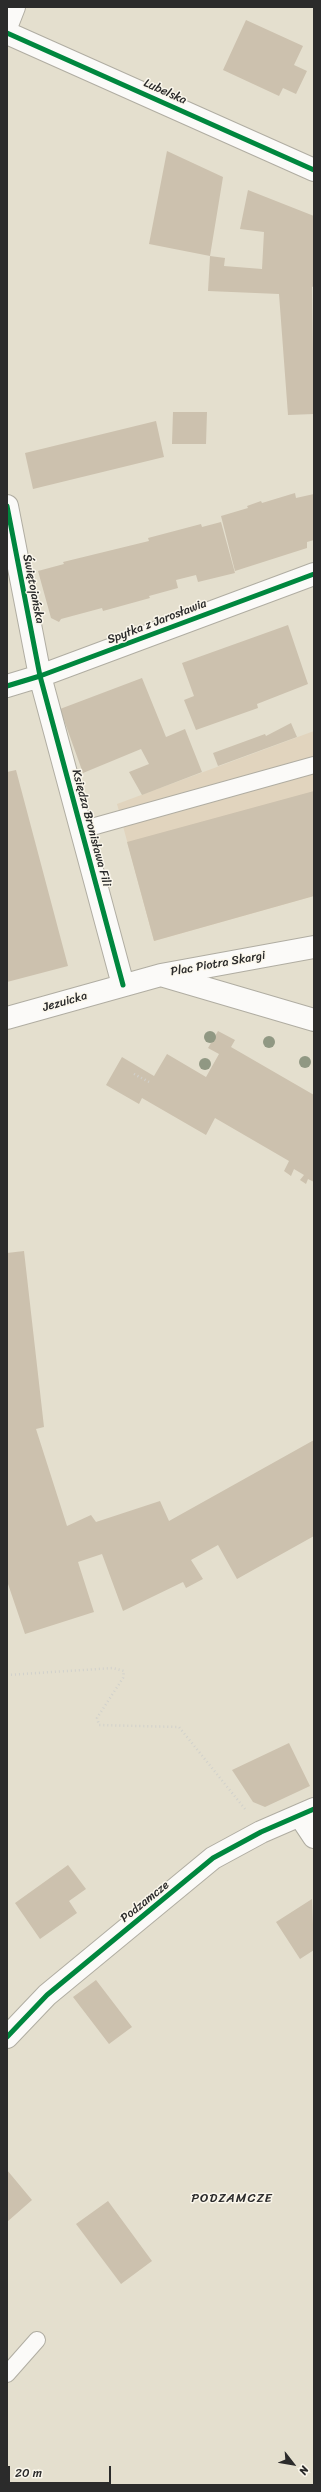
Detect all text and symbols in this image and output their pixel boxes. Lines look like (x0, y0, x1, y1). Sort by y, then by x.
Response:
street label: Lubelska (141, 76, 189, 108)
street label: Świętojańska (19, 553, 47, 625)
street label: Spytka z Jarosławia (105, 596, 209, 648)
street label: Księdza Bronisława Fili (68, 768, 114, 888)
street label: Plac Piotra Skargi (169, 949, 267, 979)
street label: Jezuicka (41, 989, 89, 1015)
street label: Podzamcze (118, 1878, 172, 1926)
district label: PODZAMCZE (191, 2191, 273, 2207)
north arrow (273, 2444, 313, 2484)
scale bar (10, 2458, 113, 2484)
text: 20 m (15, 2462, 42, 2484)
text: N (294, 2462, 314, 2479)

